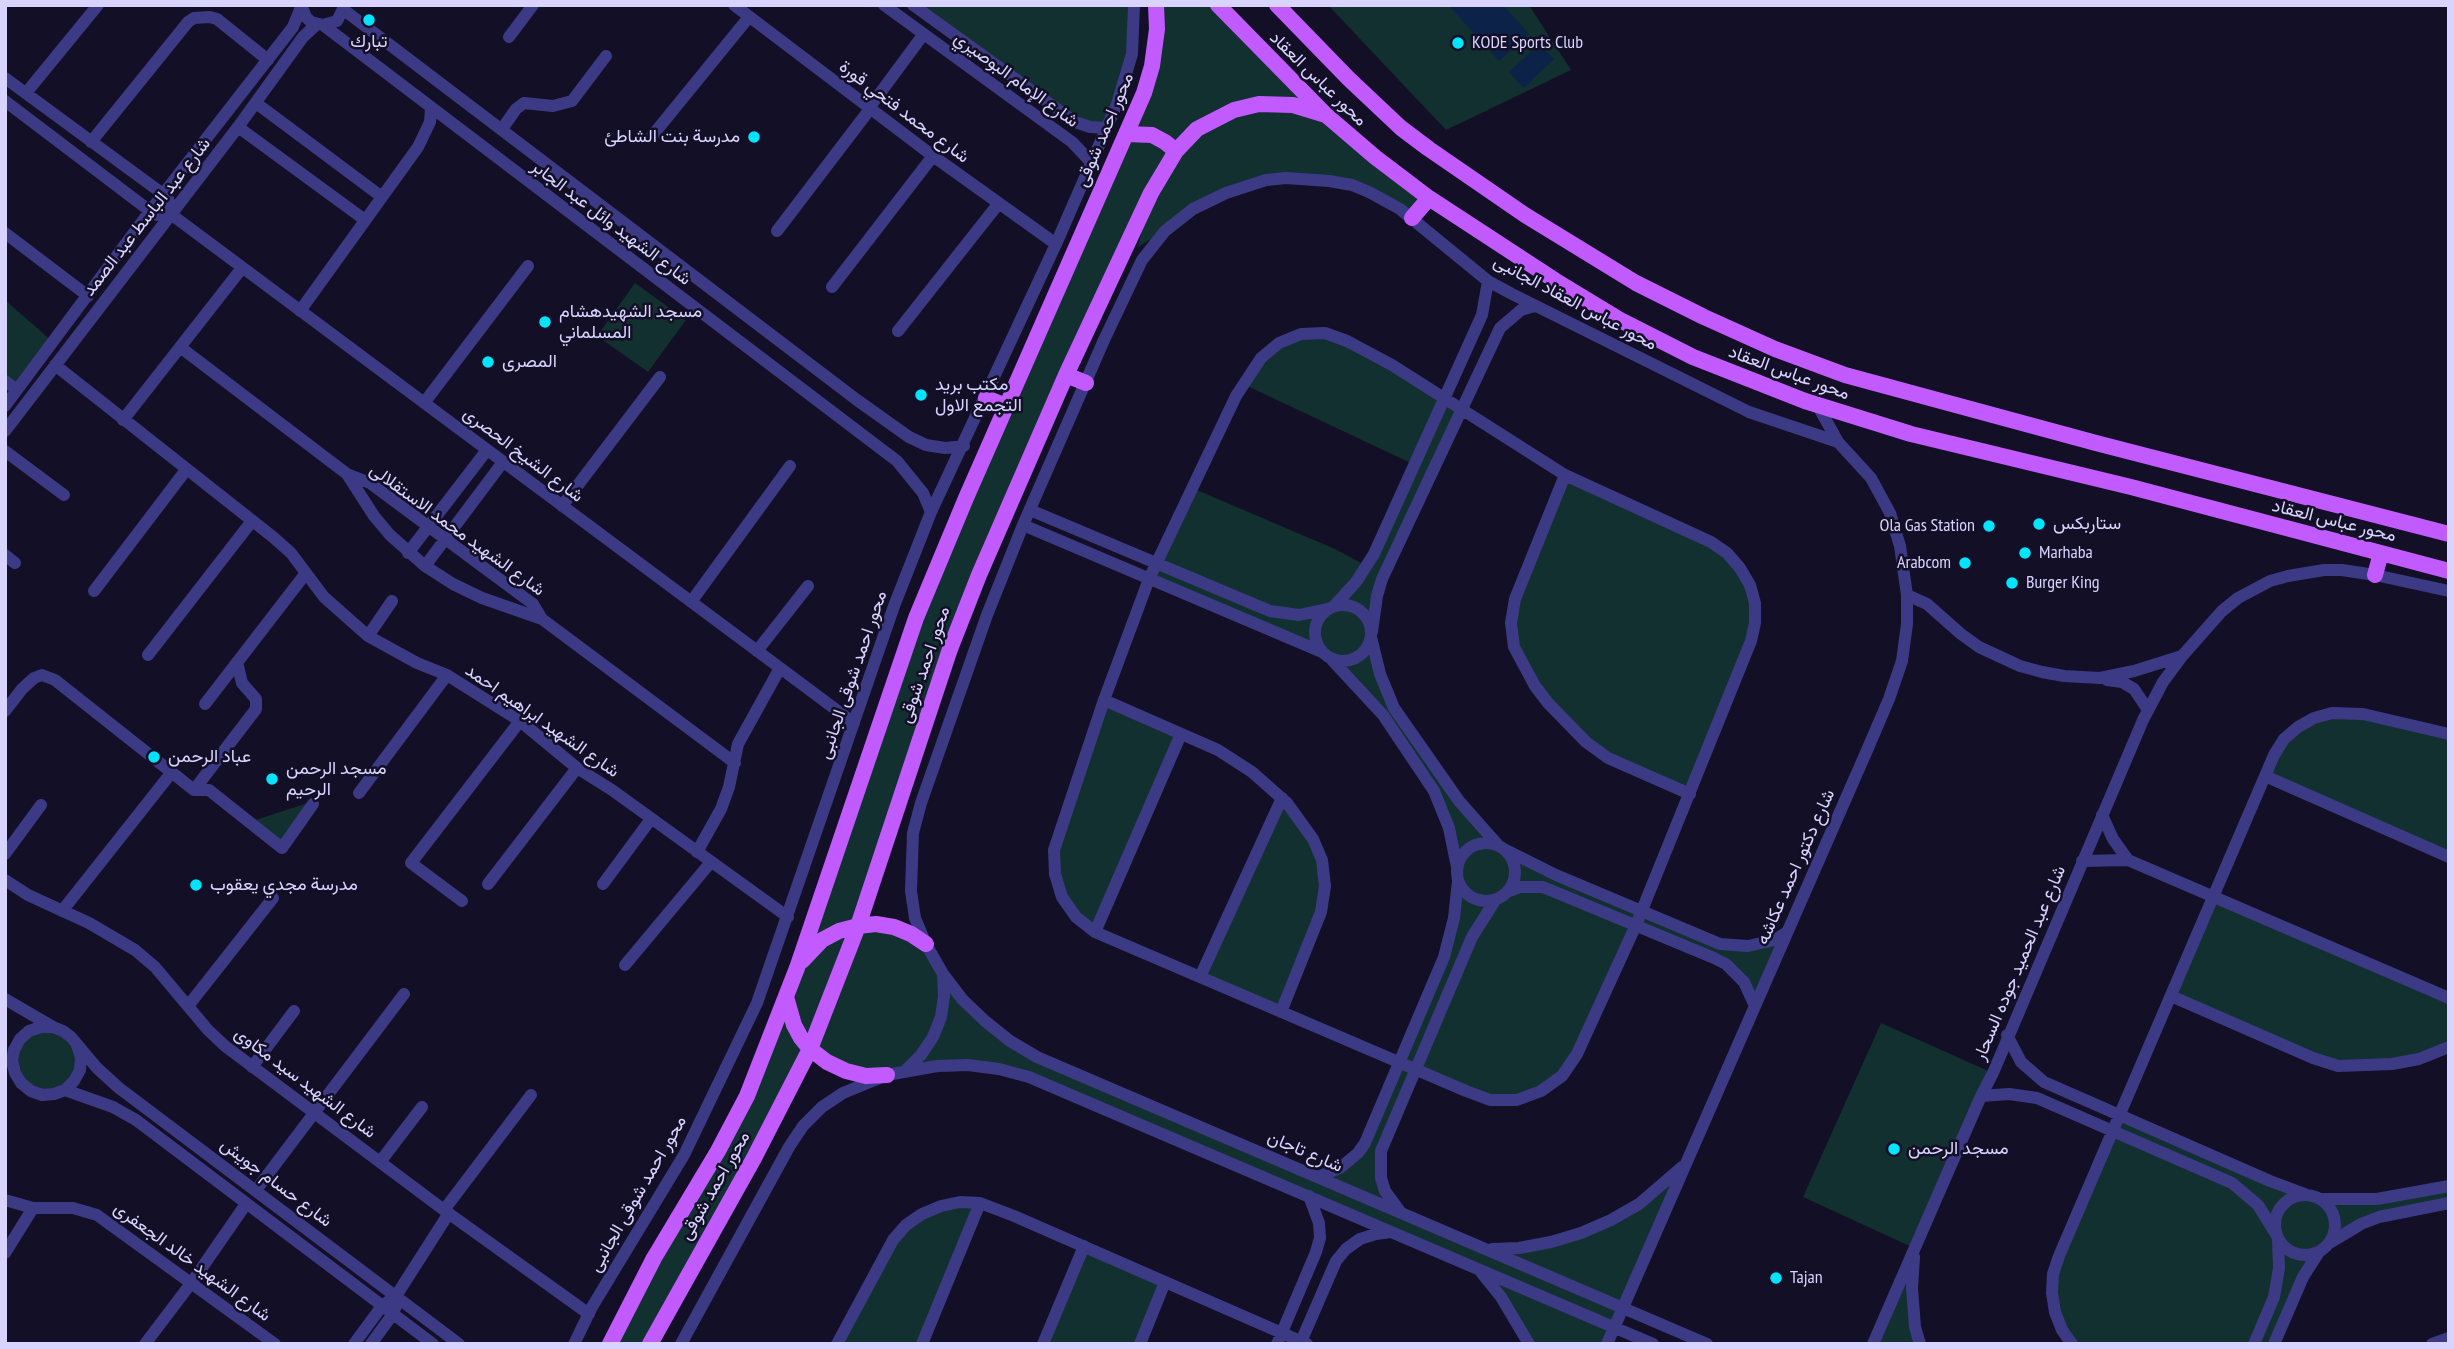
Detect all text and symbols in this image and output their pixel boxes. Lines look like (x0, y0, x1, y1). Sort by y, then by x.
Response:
marker: تبارك (361, 12, 377, 28)
street label: محور عباس العقاد (1265, 27, 1371, 131)
street label: شارع الإمام البوصيري (949, 28, 1083, 132)
place label: تبارك (350, 31, 388, 53)
place label: KODE Sports Club (1472, 32, 1583, 54)
marker: KODE Sports Club (1450, 35, 1466, 51)
street label: شارع محمد فتحي قورة (835, 56, 973, 168)
street label: محور احمد شوقى (1071, 70, 1139, 190)
place label: مدرسة بنت الشاطئ (604, 126, 740, 148)
marker: مدرسة بنت الشاطئ (746, 129, 762, 145)
street label: شارع عبد الباسط عبد الصمد (79, 134, 215, 300)
street label: شارع الشهيد وائل عبد الجابر (527, 156, 695, 290)
street label: محور عباس العقاد الجانبى (1490, 251, 1660, 355)
place label: مسجد الشهيدهشام المسلماني (559, 301, 702, 344)
marker: مسجد الشهيدهشام المسلماني (537, 314, 553, 330)
street label: محور عباس العقاد (1726, 341, 1852, 405)
place label: المصرى (502, 351, 557, 373)
marker: المصرى (480, 354, 496, 370)
place label: مكتب بريد التجمع الاول (935, 374, 1022, 416)
marker: مكتب بريد التجمع الاول (913, 387, 929, 403)
street label: شارع الشيخ الحصرى (459, 403, 587, 507)
street label: شارع الشهيد محمد الاستقلالى (365, 459, 549, 601)
street label: محور عباس العقاد (2270, 495, 2398, 547)
place label: ستاربكس (2053, 513, 2121, 535)
place label: Ola Gas Station (1880, 515, 1975, 537)
marker: ستاربكس (2031, 516, 2047, 532)
marker: Ola Gas Station (1981, 518, 1997, 534)
place label: Marhaba (2039, 542, 2093, 564)
marker: Marhaba (2017, 545, 2033, 561)
place label: Arabcom (1897, 552, 1951, 574)
marker: Arabcom (1957, 555, 1973, 571)
place label: Burger King (2026, 572, 2100, 594)
marker: Burger King (2004, 575, 2020, 591)
street label: محور احمد شوقى الجانبى (814, 588, 892, 762)
street label: محور احمد شوقى (895, 604, 955, 726)
street label: شارع الشهيد ابراهيم احمد (461, 660, 623, 782)
place label: عباد الرحمن (168, 746, 251, 768)
marker: عباد الرحمن (146, 749, 162, 765)
place label: مسجد الرحمن الرحيم (286, 758, 387, 800)
marker: مسجد الرحمن الرحيم (264, 771, 280, 787)
street label: شارع دكتور احمد عكاشه (1752, 786, 1840, 948)
street label: شارع عبد الحميد جوده السحار (1969, 862, 2071, 1064)
place label: مدرسة مجدي يعقوب (210, 874, 358, 896)
marker: مدرسة مجدي يعقوب (188, 877, 204, 893)
street label: شارع الشهيد سيد مكاوى (230, 1023, 380, 1143)
street label: محور احمد شوقى الجانبى (584, 1112, 692, 1276)
street label: شارع تاجان (1264, 1126, 1346, 1178)
street label: محور احمد شوقى (675, 1128, 755, 1244)
street label: شارع حسام جويش (216, 1134, 336, 1232)
place label: مسجد الرحمن (1908, 1138, 2009, 1160)
marker: مسجد الرحمن (1886, 1141, 1902, 1157)
street label: شارع الشهيد خالد الجعفرى (109, 1198, 275, 1326)
place label: Tajan (1790, 1267, 1823, 1289)
marker: Tajan (1768, 1270, 1784, 1286)

